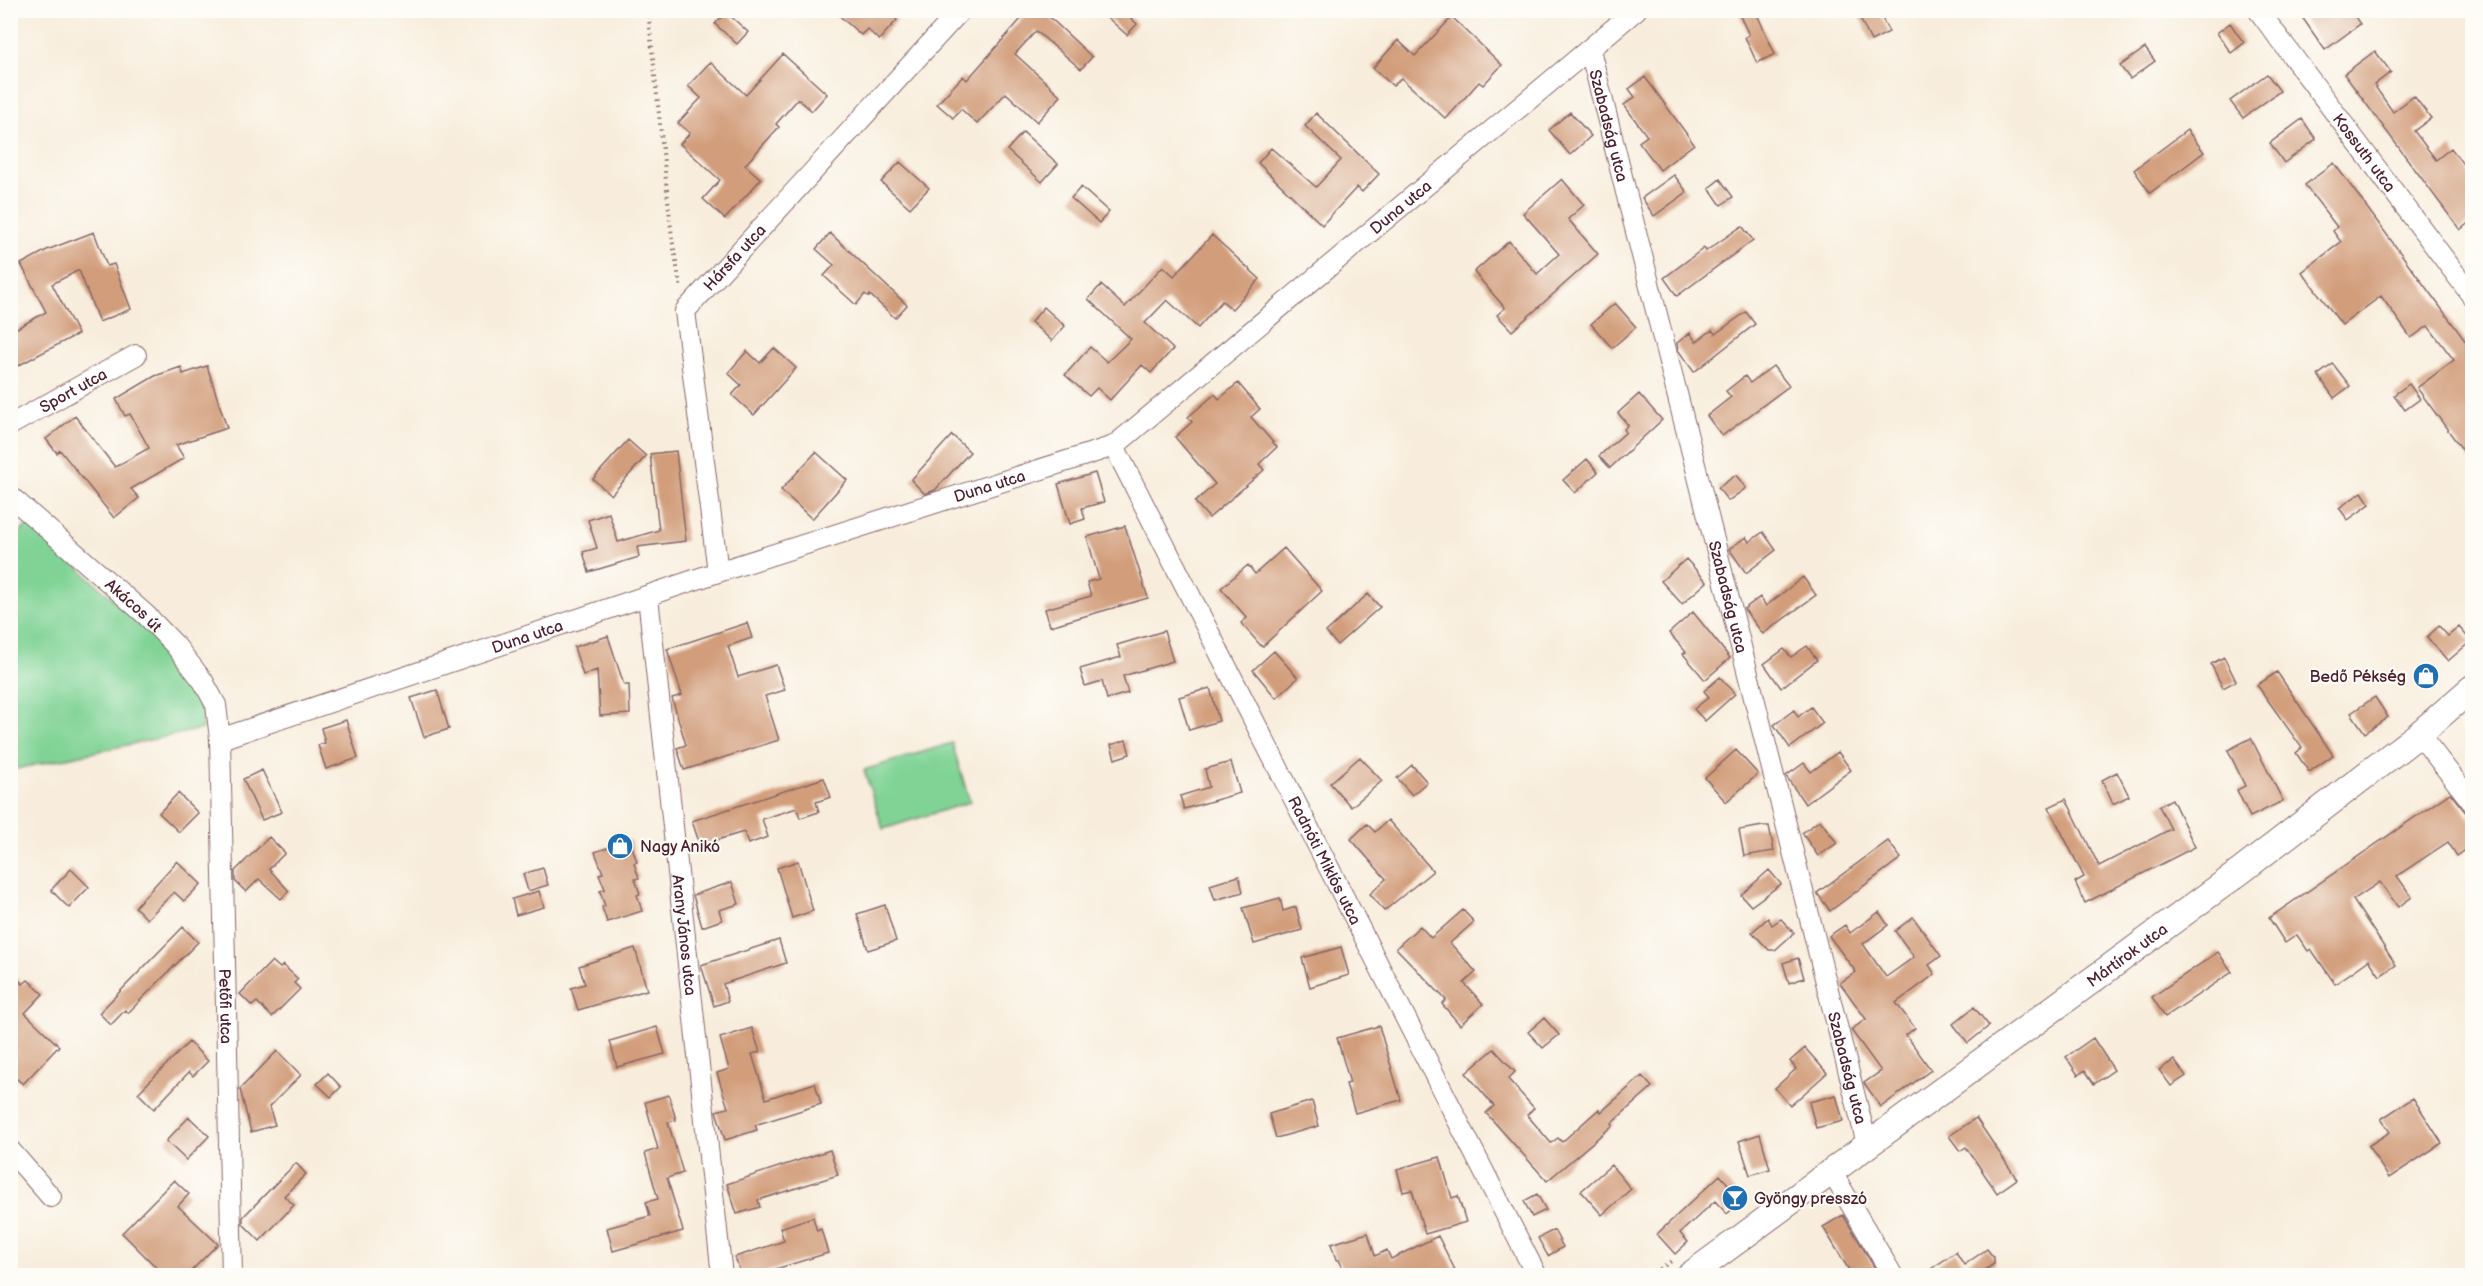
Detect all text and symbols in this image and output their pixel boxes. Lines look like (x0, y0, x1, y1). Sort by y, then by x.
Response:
street label: Szabadság utca (1584, 68, 1631, 184)
street label: Kossuth utca (2328, 110, 2399, 196)
street label: Duna utca (1367, 177, 1436, 239)
street label: Hársfa utca (700, 221, 770, 295)
street label: Sport utca (37, 365, 111, 418)
street label: Duna utca (952, 467, 1028, 507)
street label: Szabadság utca (1704, 539, 1750, 655)
street label: Akácos út (101, 576, 165, 637)
street label: Duna utca (490, 617, 566, 658)
shop icon: Bedő Pékség (2411, 661, 2441, 691)
place label: Bedő Pékség (2310, 668, 2406, 687)
street label: Radnóti Miklós utca (1283, 794, 1364, 928)
shop icon: Nagy Anikó (605, 831, 635, 861)
place label: Nagy Anikó (640, 838, 720, 857)
street label: Arany János utca (667, 874, 699, 997)
street label: Mártírok utca (2084, 920, 2172, 992)
street label: Petőfi utca (214, 969, 235, 1044)
street label: Szabadság utca (1823, 1010, 1870, 1126)
bar icon: Gyöngy presszó (1720, 1183, 1750, 1213)
place label: Gyöngy presszó (1754, 1190, 1867, 1209)

